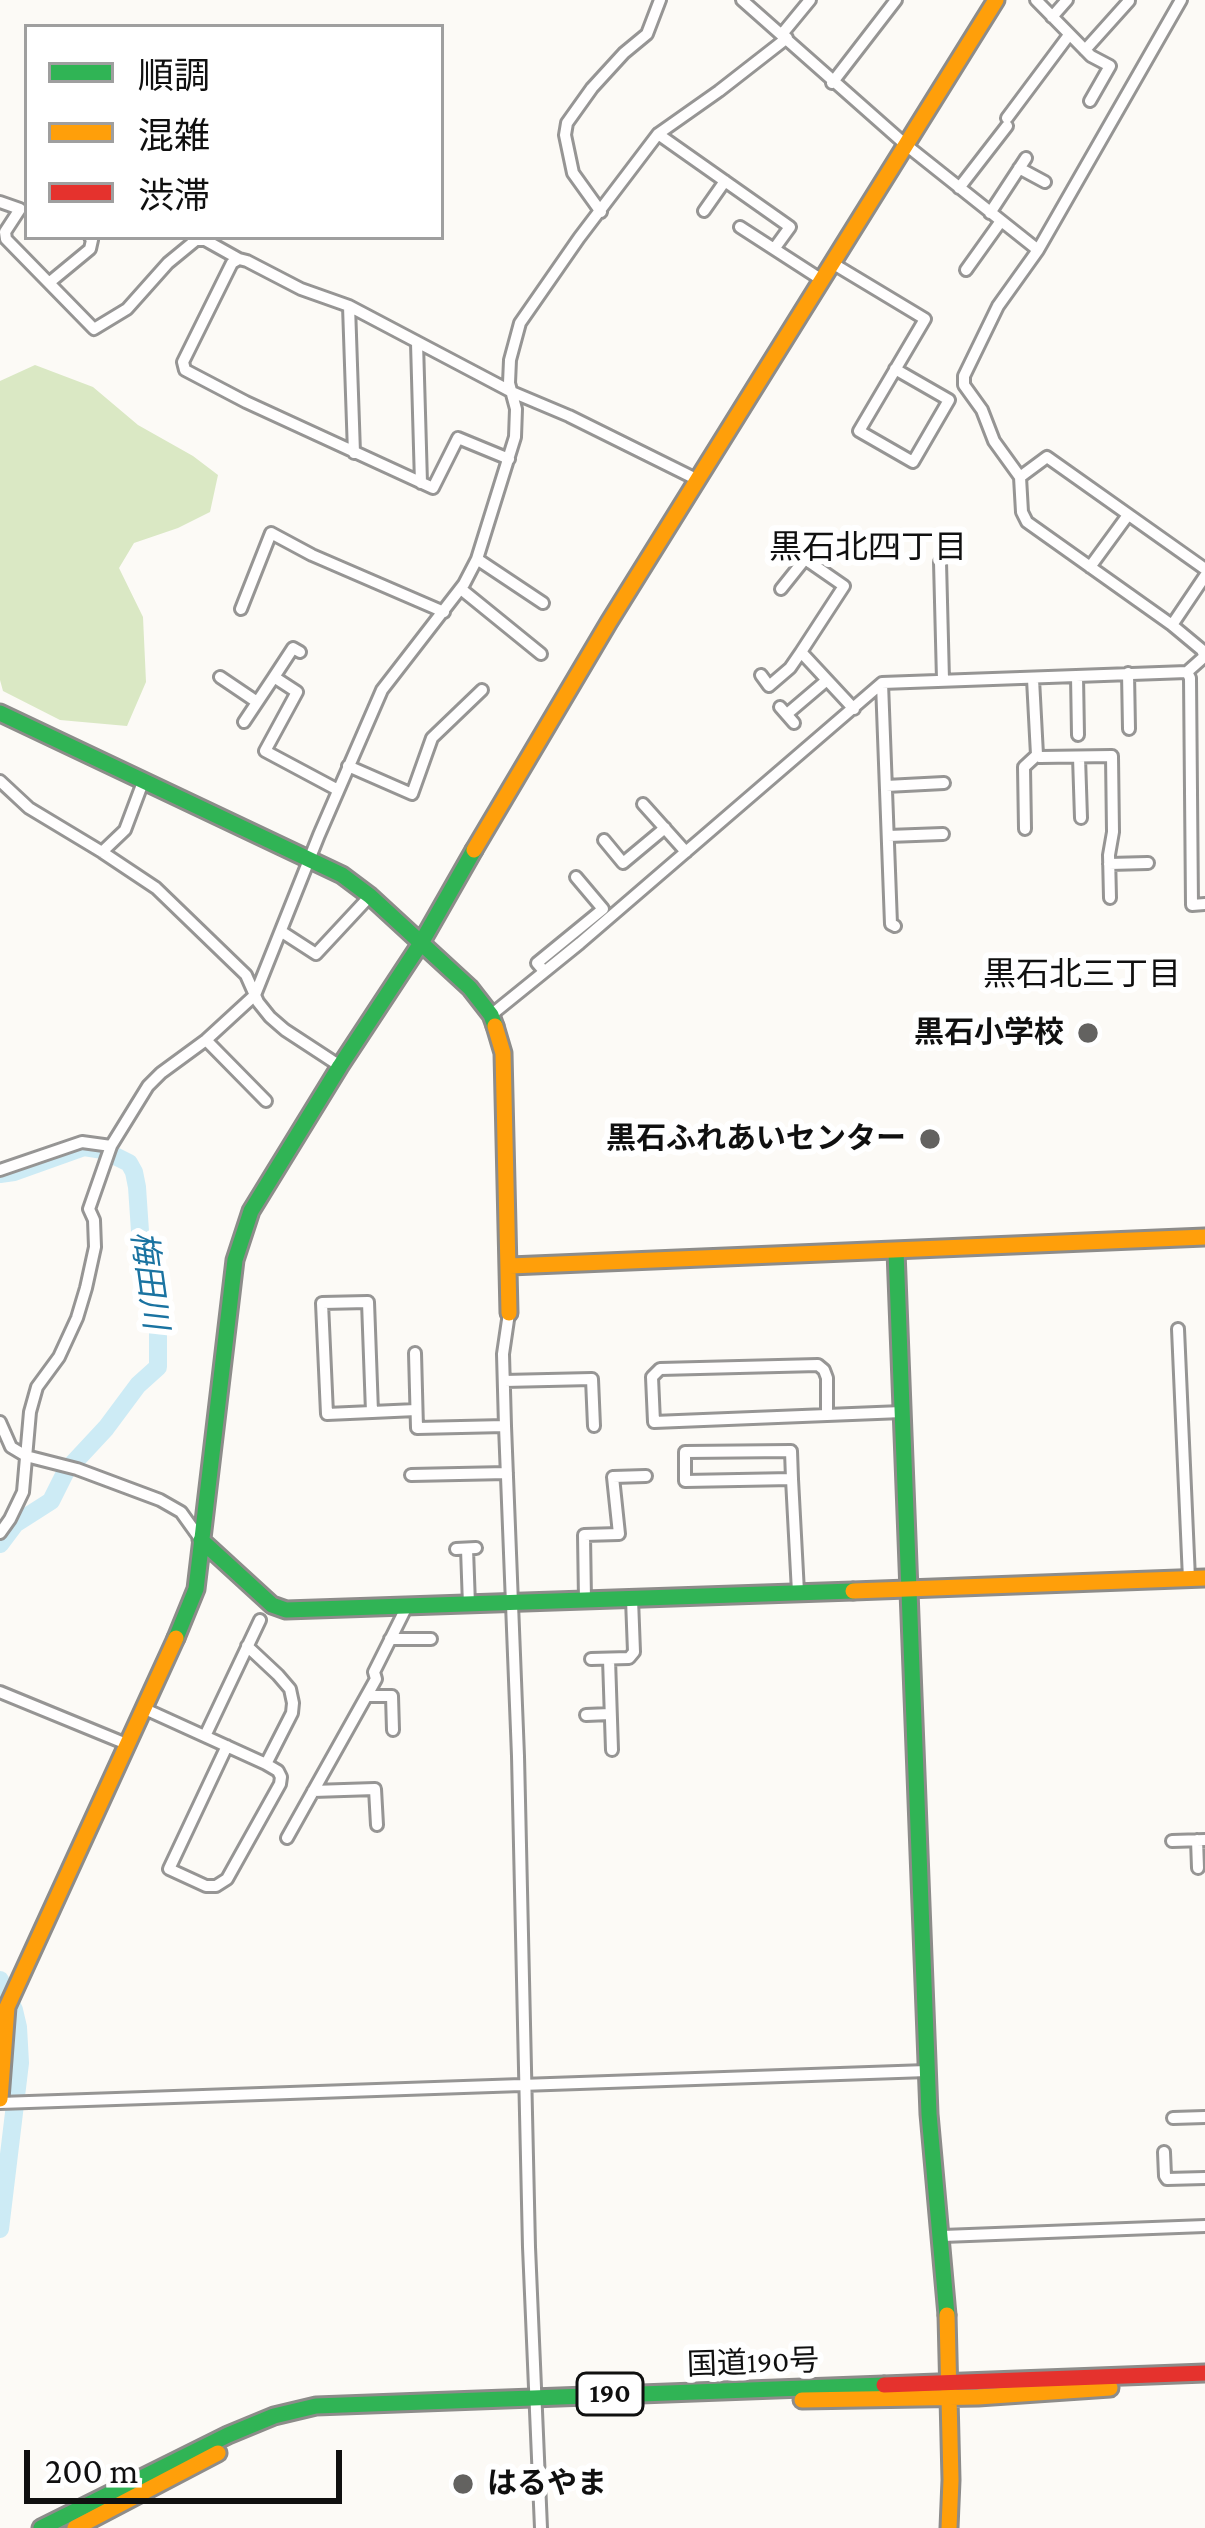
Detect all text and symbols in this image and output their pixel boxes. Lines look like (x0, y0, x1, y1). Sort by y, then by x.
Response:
legend (24, 24, 444, 240)
text: 順調 (138, 56, 210, 96)
text: 混雑 (138, 116, 210, 156)
text: 渋滞 (138, 176, 210, 216)
district label: 黒石北四丁目 (769, 528, 967, 568)
district label: 黒石北三丁目 (983, 955, 1181, 995)
place label: 黒石小学校 (914, 1015, 1064, 1051)
marker: 黒石小学校 (1075, 1020, 1101, 1046)
place label: 黒石ふれあいセンター (606, 1121, 906, 1157)
marker: 黒石ふれあいセンター (917, 1126, 943, 1152)
water label: 梅田川 (123, 1228, 175, 1332)
street label: 国道190号 (686, 2343, 820, 2383)
road number: 190 (577, 2373, 643, 2415)
scale bar (30, 2426, 348, 2500)
text: 200 m (45, 2451, 139, 2491)
place label: はるやま (487, 2466, 607, 2502)
marker: はるやま (450, 2471, 476, 2497)

